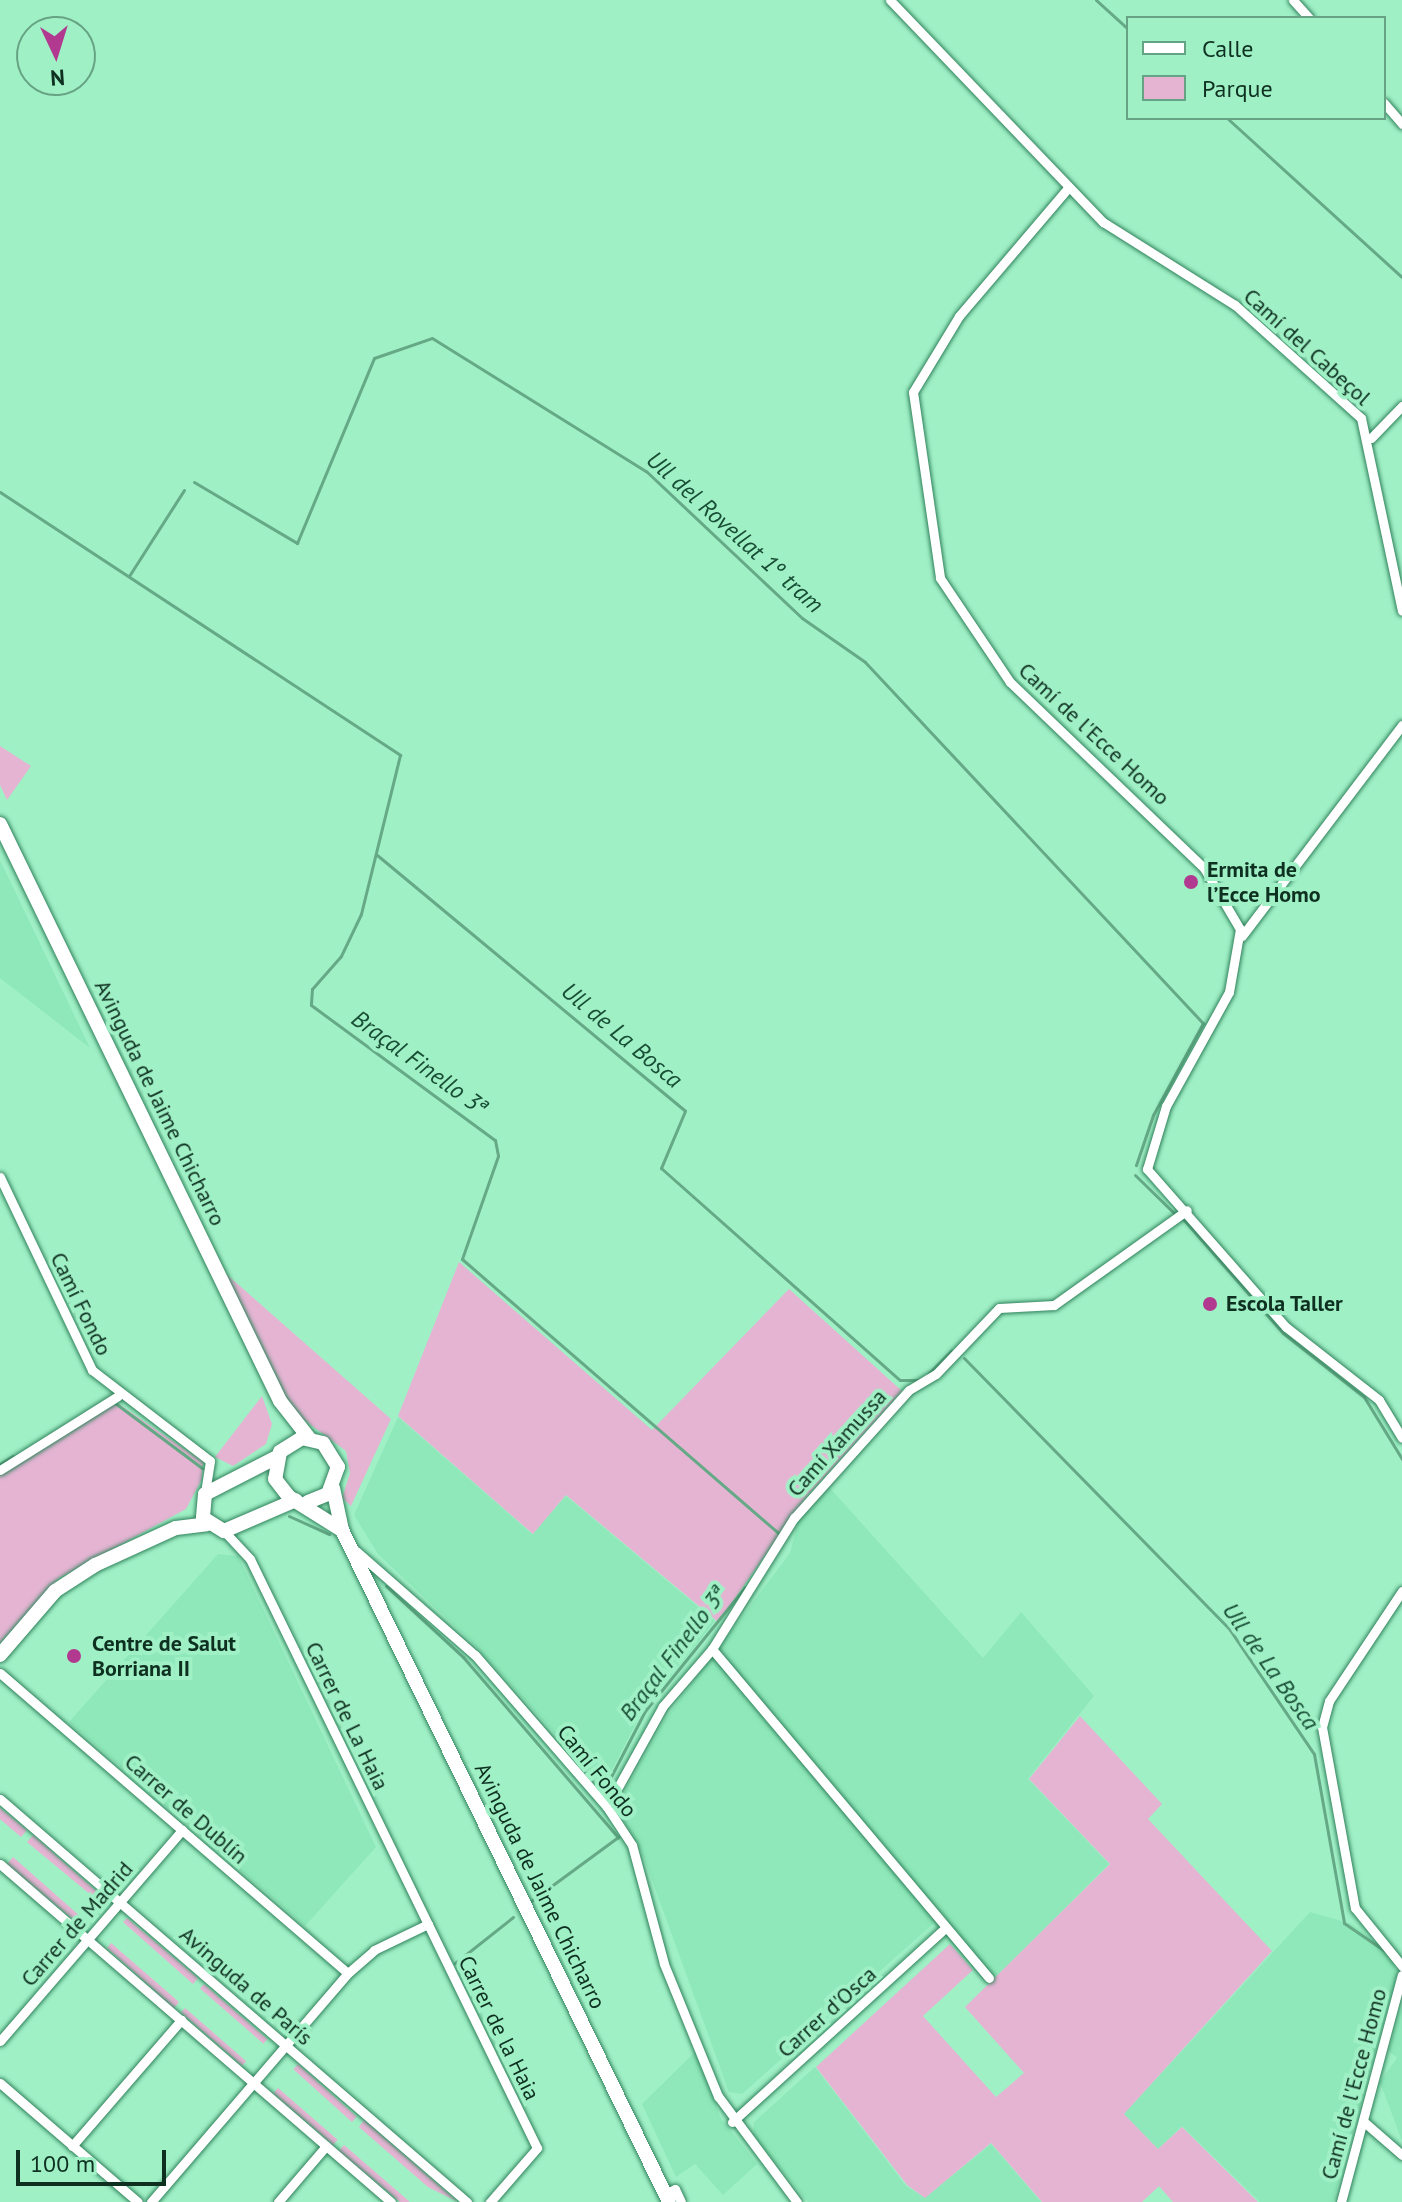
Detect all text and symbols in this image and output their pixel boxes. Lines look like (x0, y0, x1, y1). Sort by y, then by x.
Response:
north arrow (16, 16, 96, 96)
legend (1126, 16, 1386, 120)
text: Calle (1202, 33, 1253, 64)
text: N (49, 63, 66, 92)
text: Parque (1202, 73, 1273, 104)
street label: Camí del Cabeçol (1238, 283, 1376, 411)
water label: Ull del Rovellat 1º tram (641, 445, 829, 619)
street label: Camí de l'Ecce Homo (1013, 657, 1175, 811)
place label: Ermita de l’Ecce Homo (1207, 856, 1321, 908)
marker: Ermita de l’Ecce Homo (1182, 873, 1200, 891)
street label: Avinguda de Jaime Chicharro (89, 976, 231, 1230)
water label: Ull de La Bosca (556, 976, 688, 1094)
water label: Braçal Finello 3ª (346, 1004, 494, 1122)
street label: Camí Fondo (45, 1248, 117, 1360)
place label: Escola Taller (1226, 1291, 1344, 1317)
marker: Escola Taller (1201, 1295, 1219, 1313)
street label: Camí Xamussa (782, 1384, 892, 1502)
water label: Braçal Finello 3ª (613, 1580, 733, 1726)
water label: Ull de La Bosca (1216, 1597, 1326, 1735)
place label: Centre de Salut Borriana II (92, 1630, 236, 1682)
street label: Carrer de La Haia (300, 1638, 394, 1794)
marker: Centre de Salut Borriana II (63, 1645, 85, 1667)
street label: Camí Fondo (552, 1719, 642, 1823)
street label: Carrer de Dublín (119, 1749, 253, 1869)
street label: Avinguda de Jaime Chicharro (469, 1759, 611, 2013)
street label: Carrer de Madrid (16, 1856, 138, 1992)
street label: Avinguda de París (174, 1921, 318, 2051)
street label: Carrer de la Haia (453, 1952, 545, 2104)
street label: Carrer d'Osca (772, 1961, 882, 2063)
street label: Camí de l'Ecce Homo (1316, 1986, 1392, 2182)
scale bar (20, 2134, 170, 2184)
text: 100 m (30, 2148, 95, 2179)

